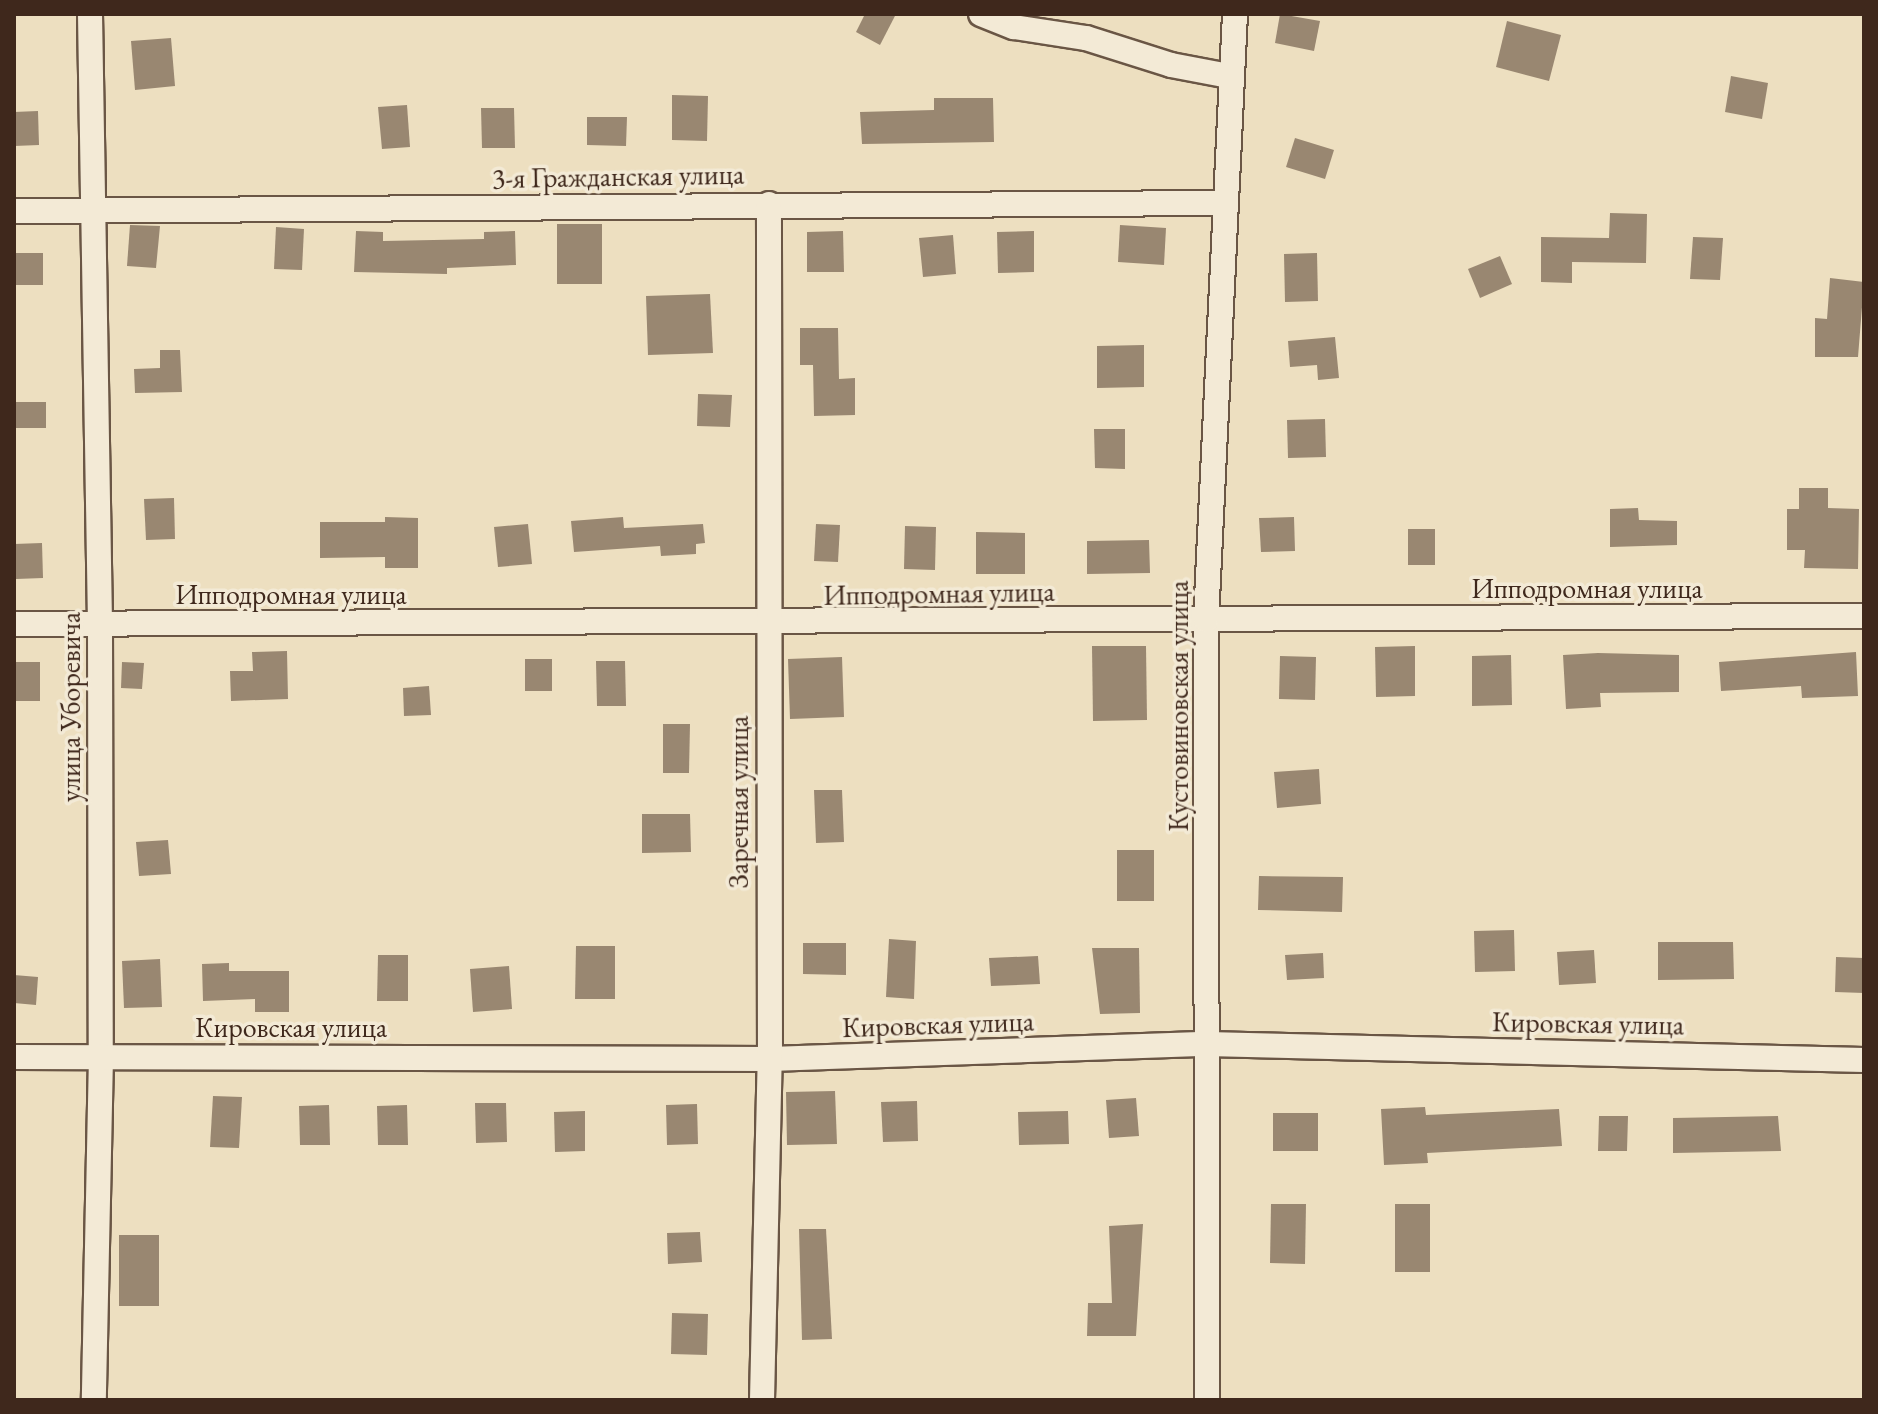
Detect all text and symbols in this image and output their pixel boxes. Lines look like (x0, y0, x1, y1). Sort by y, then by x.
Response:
street label: 3-я Гражданская улица (492, 157, 744, 195)
street label: Ипподромная улица (1471, 571, 1703, 605)
street label: Ипподромная улица (823, 574, 1055, 612)
street label: Ипподромная улица (175, 577, 407, 611)
street label: Кустовиновская улица (1161, 580, 1195, 832)
street label: улица Уборевича (53, 612, 87, 802)
street label: Заречная улица (721, 716, 755, 888)
street label: Кировская улица (841, 1004, 1035, 1044)
street label: Кировская улица (1492, 1005, 1684, 1041)
street label: Кировская улица (195, 1010, 387, 1044)

